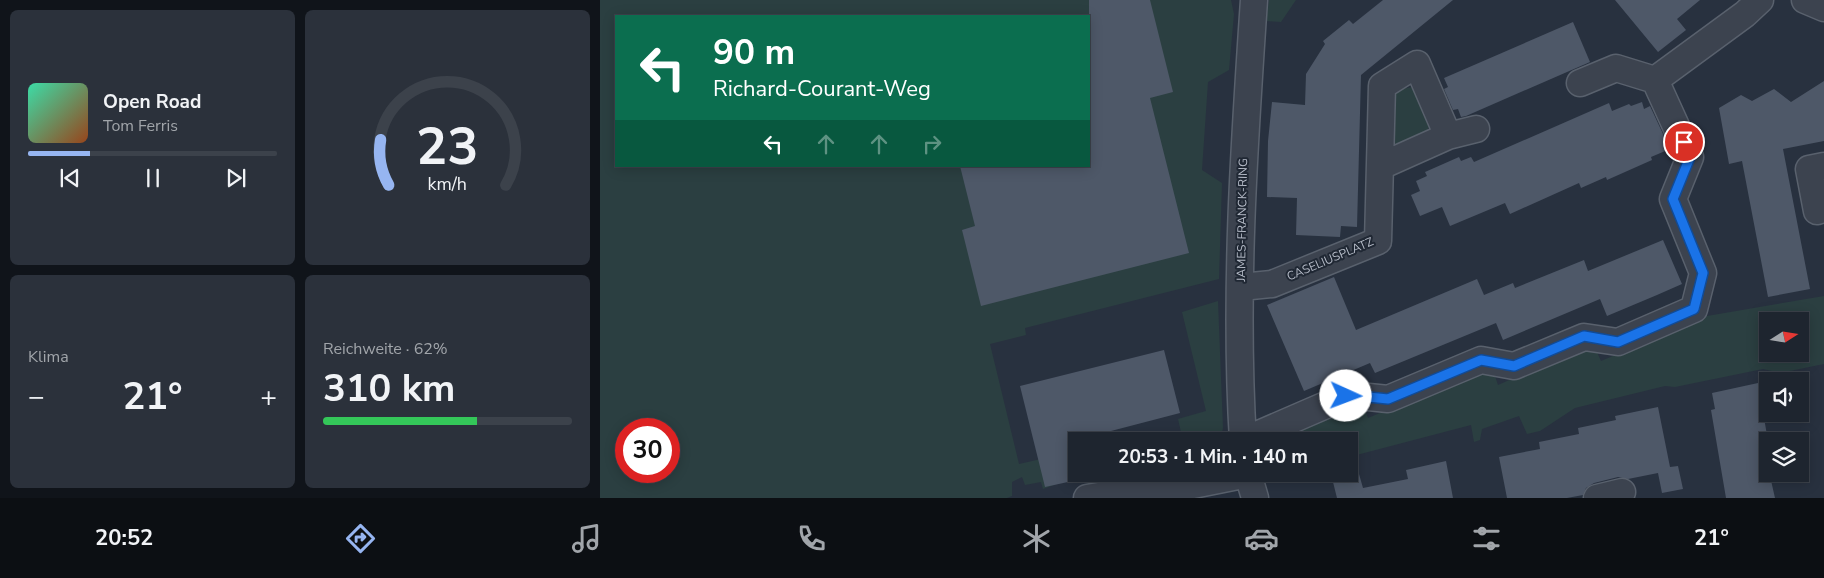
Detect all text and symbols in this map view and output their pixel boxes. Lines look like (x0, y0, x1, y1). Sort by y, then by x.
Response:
text: 90 m (713, 29, 795, 76)
icon: left (630, 35, 695, 100)
text: Richard-Courant-Weg (713, 74, 931, 104)
text: Open Road (103, 89, 201, 115)
text: 23 (416, 111, 479, 182)
text: Tom Ferris (103, 115, 178, 137)
pin (1663, 121, 1705, 163)
icon: arrive (1670, 128, 1698, 156)
icon: left (759, 130, 787, 158)
icon: ahead (812, 130, 840, 158)
icon: ahead (865, 130, 893, 158)
icon: right (918, 130, 946, 158)
street label: JAMES-FRANCK-RING (1233, 158, 1251, 283)
icon: previous (56, 164, 84, 192)
icon: pause (139, 164, 167, 192)
icon: next (222, 164, 250, 192)
text: km/h (428, 172, 467, 196)
street label: CASELIUSPLATZ (1284, 234, 1376, 284)
north arrow (1759, 312, 1809, 362)
map controls (1759, 312, 1809, 482)
text: Reichweite · 62% (323, 338, 448, 360)
text: Klima (28, 346, 69, 368)
text: 310 km (323, 363, 455, 414)
position arrow (1319, 369, 1371, 421)
text: 21° (122, 371, 183, 422)
button: sound (1759, 372, 1809, 422)
text: − (28, 378, 45, 416)
text: + (260, 378, 277, 416)
speed limit sign: 30 (615, 418, 680, 483)
button: layers (1759, 432, 1809, 482)
text: 20:53 · 1 Min. · 140 m (1118, 444, 1308, 470)
icon: directions (343, 521, 378, 556)
icon: music (569, 521, 604, 556)
icon: phone (794, 521, 829, 556)
icon: climate (1019, 521, 1054, 556)
icon: car (1244, 521, 1279, 556)
icon: filters (1469, 521, 1504, 556)
text: 20:52 (95, 523, 153, 553)
text: 21° (1694, 523, 1729, 553)

